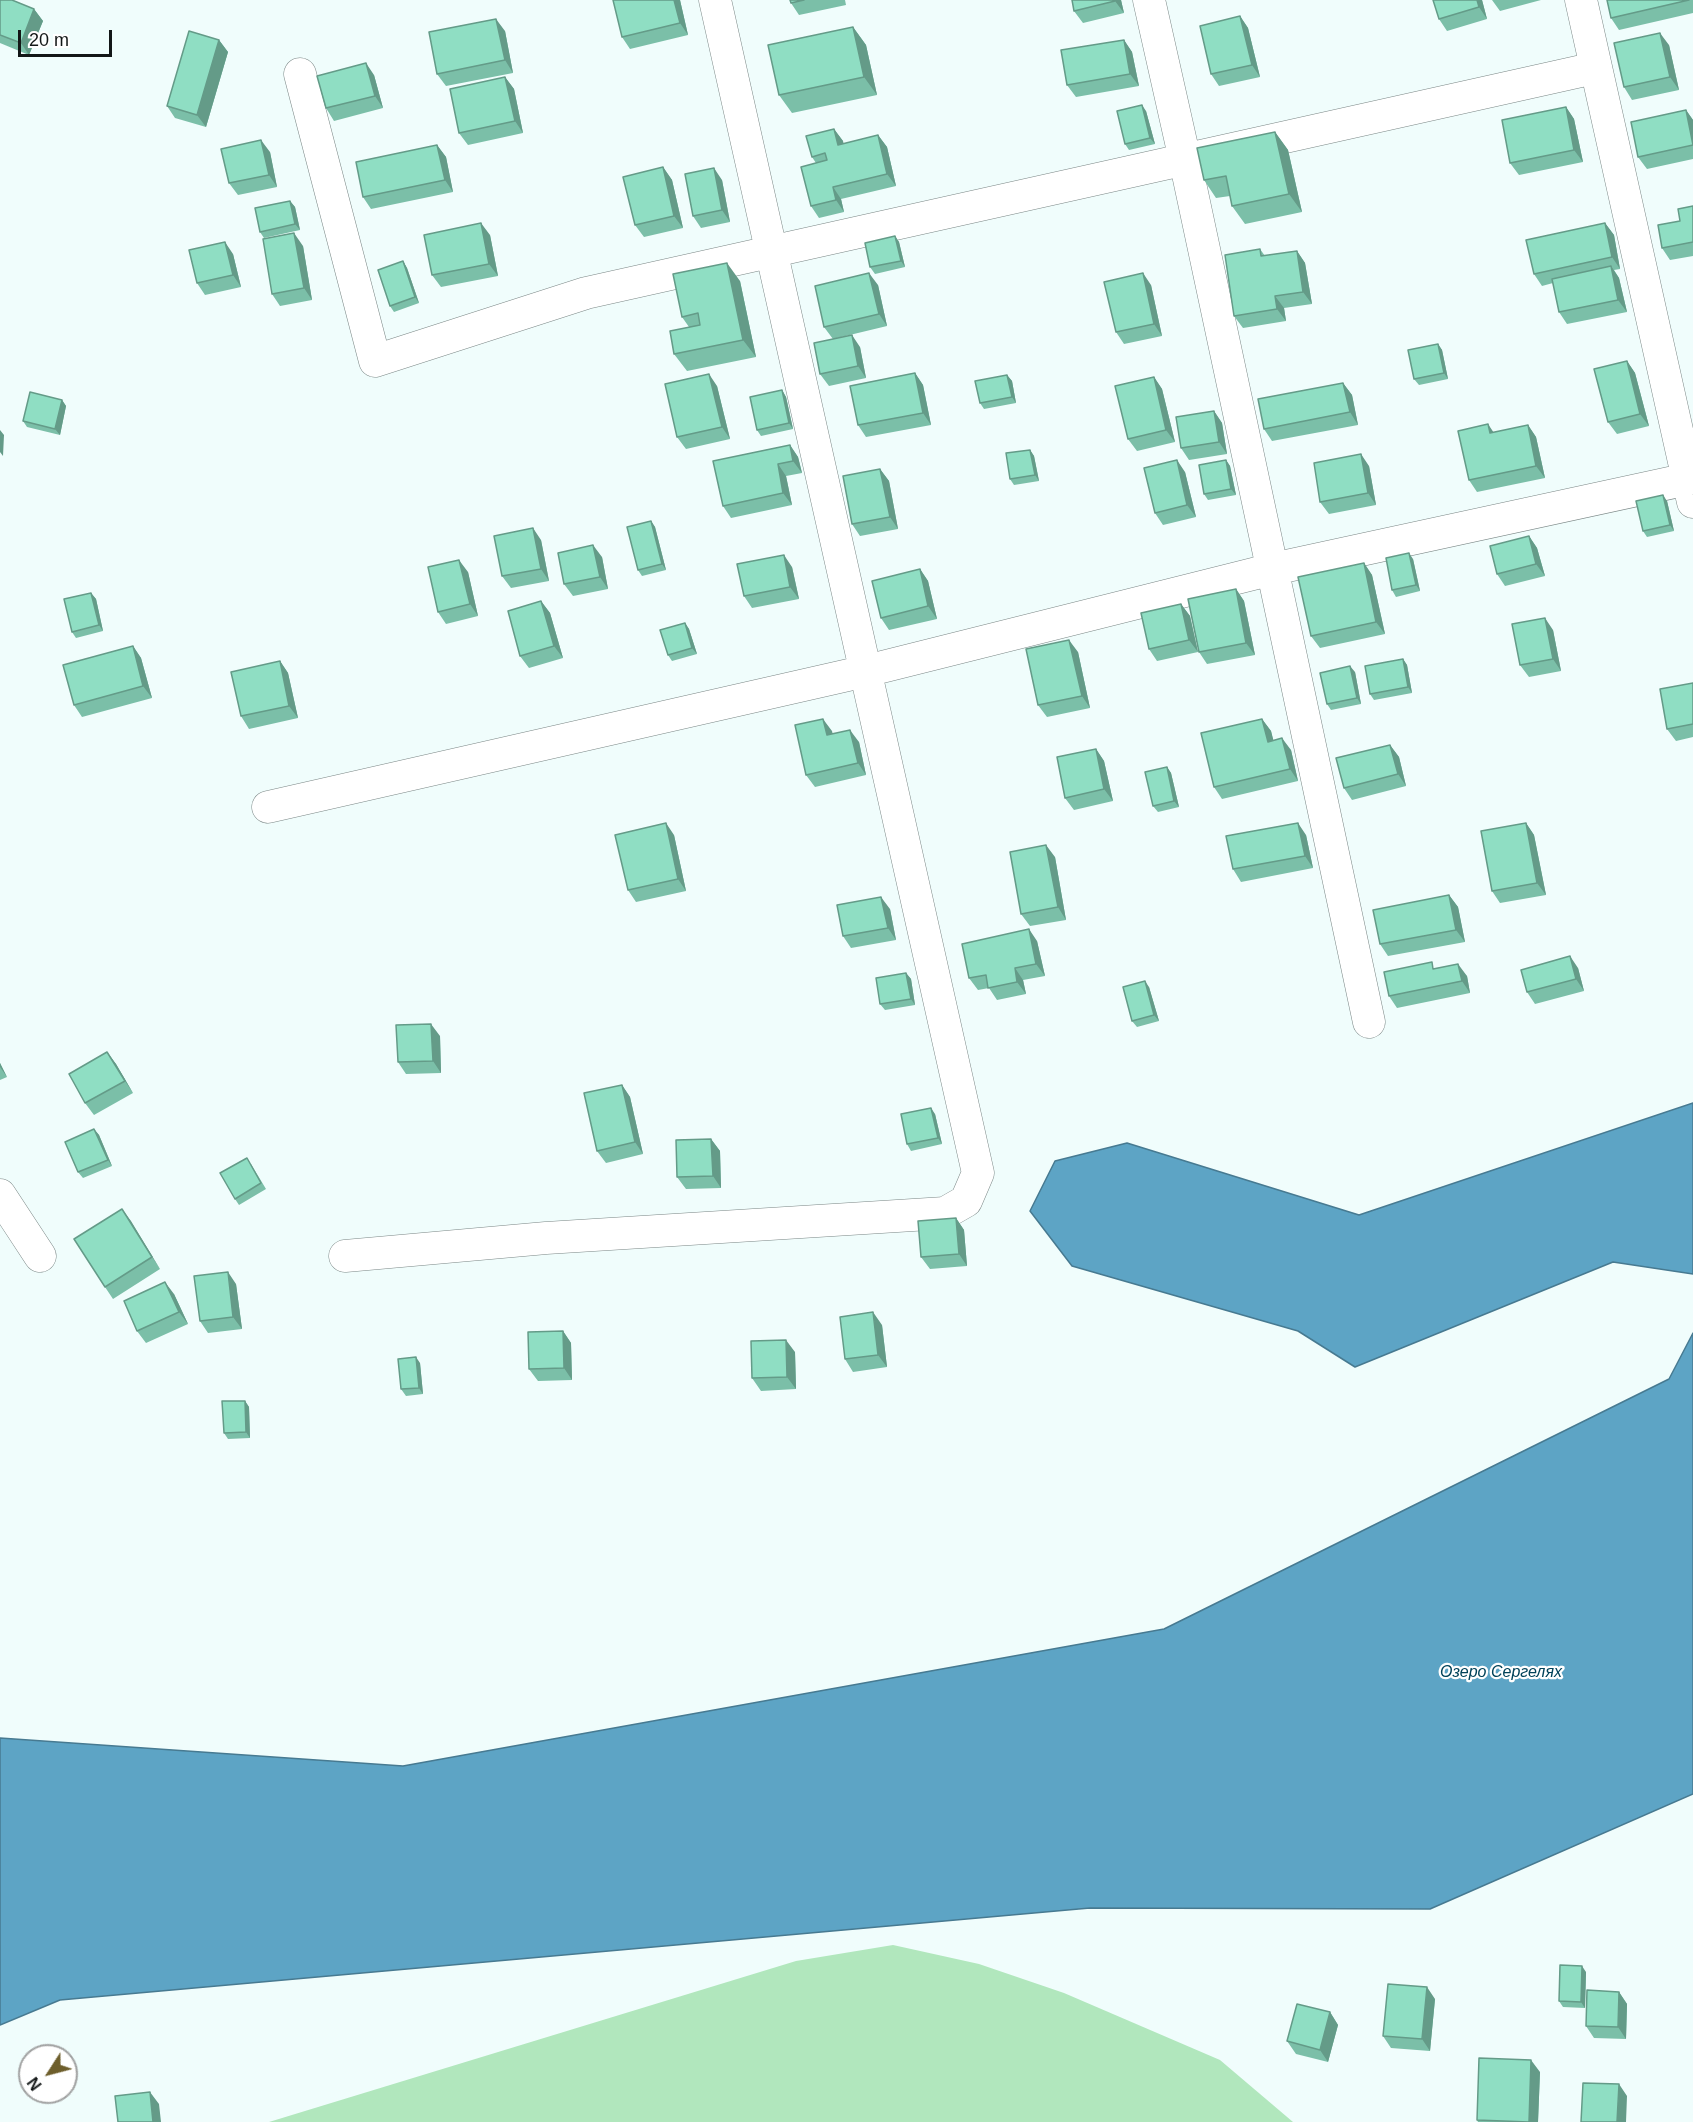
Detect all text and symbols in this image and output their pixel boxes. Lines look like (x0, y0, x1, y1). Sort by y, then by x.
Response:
scale bar (21, 18, 116, 56)
text: 20 m (29, 30, 69, 50)
water label: Озеро Сергелях (1440, 1663, 1562, 1683)
north arrow (18, 2044, 78, 2104)
text: N (24, 2074, 45, 2093)

